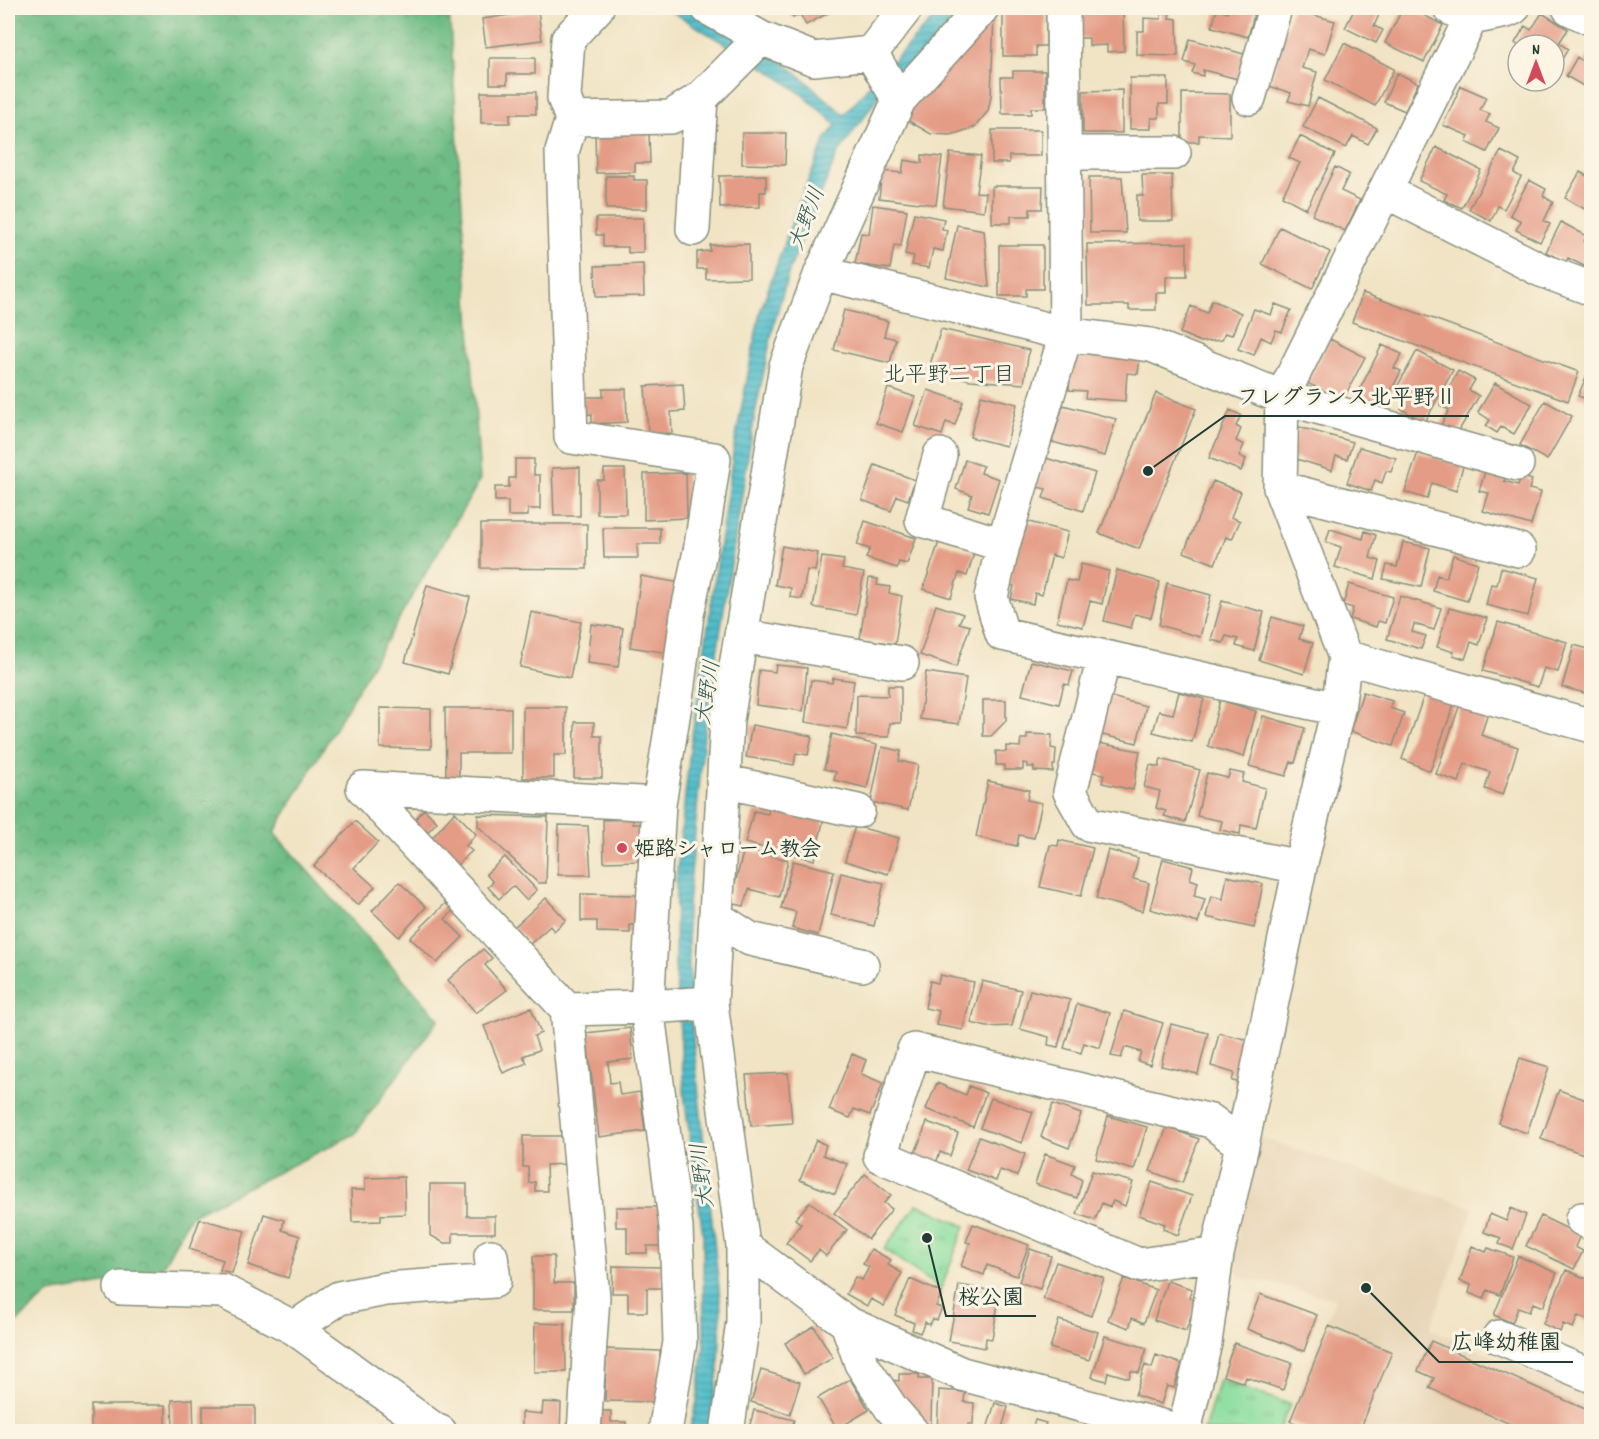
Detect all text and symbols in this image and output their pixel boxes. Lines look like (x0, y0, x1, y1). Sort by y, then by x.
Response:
north arrow (1506, 33, 1566, 93)
text: N (1532, 39, 1540, 62)
water label: 大野川 (782, 183, 835, 256)
district label: 北平野二丁目 (883, 361, 1015, 392)
callout: フレグランス北平野Ⅱ (1225, 376, 1469, 416)
text: フレグランス北平野Ⅱ (1237, 384, 1457, 415)
water label: 大野川 (689, 658, 730, 728)
place label: 姫路シャローム教会 (634, 836, 821, 866)
marker: 姫路シャローム教会 (615, 841, 629, 855)
water label: 大野川 (685, 1141, 724, 1210)
callout: 桜公園 (946, 1276, 1036, 1316)
text: 桜公園 (958, 1284, 1024, 1315)
callout: 広峰幼稚園 (1439, 1322, 1573, 1362)
text: 広峰幼稚園 (1451, 1329, 1561, 1360)

